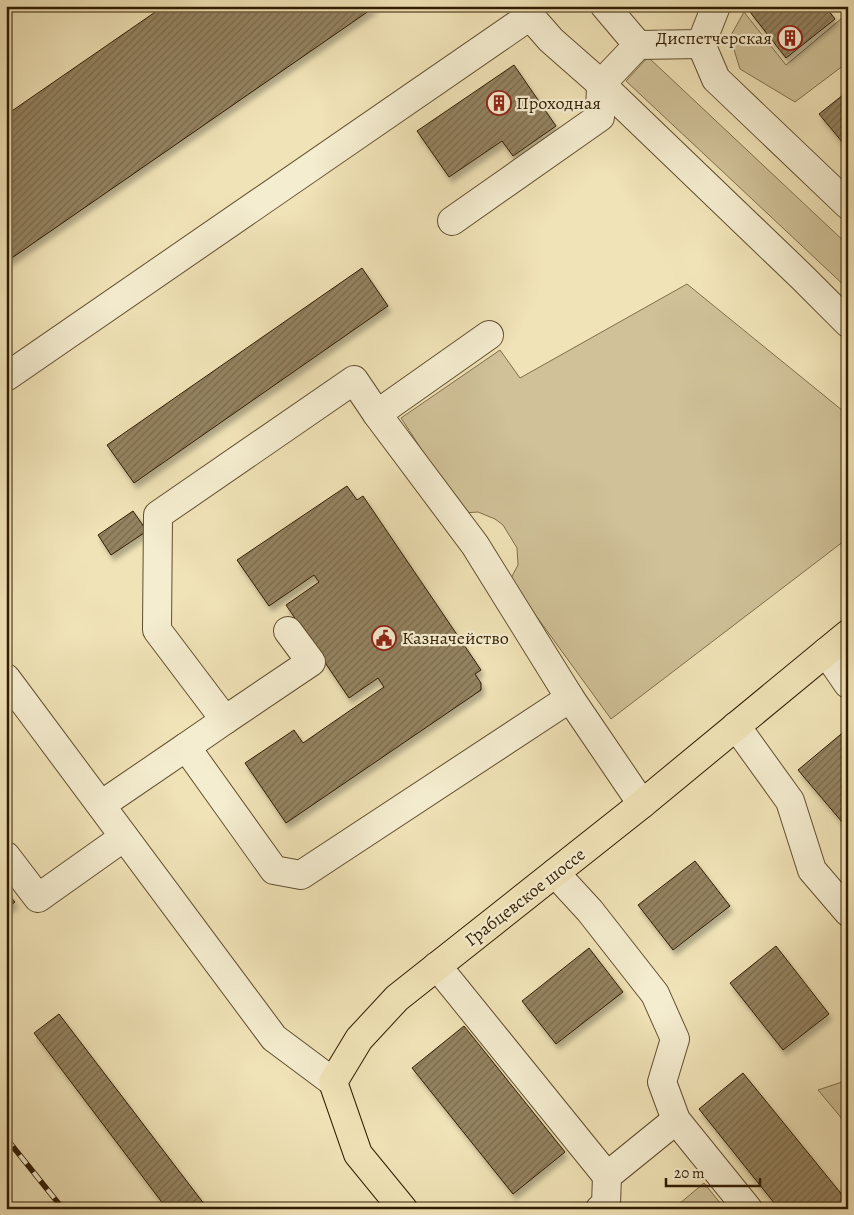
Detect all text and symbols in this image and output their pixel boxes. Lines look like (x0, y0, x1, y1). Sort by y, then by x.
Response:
building icon: Диспетчерская (777, 25, 803, 51)
place label: Диспетчерская (656, 26, 772, 50)
building icon: Проходная (486, 90, 512, 116)
place label: Проходная (516, 91, 601, 115)
public building icon: Казначейство (371, 625, 397, 651)
place label: Казначейство (402, 626, 509, 650)
street label: Грабцевское шоссе (460, 842, 590, 952)
scale bar (666, 1155, 760, 1187)
text: 20 m (674, 1163, 705, 1183)

